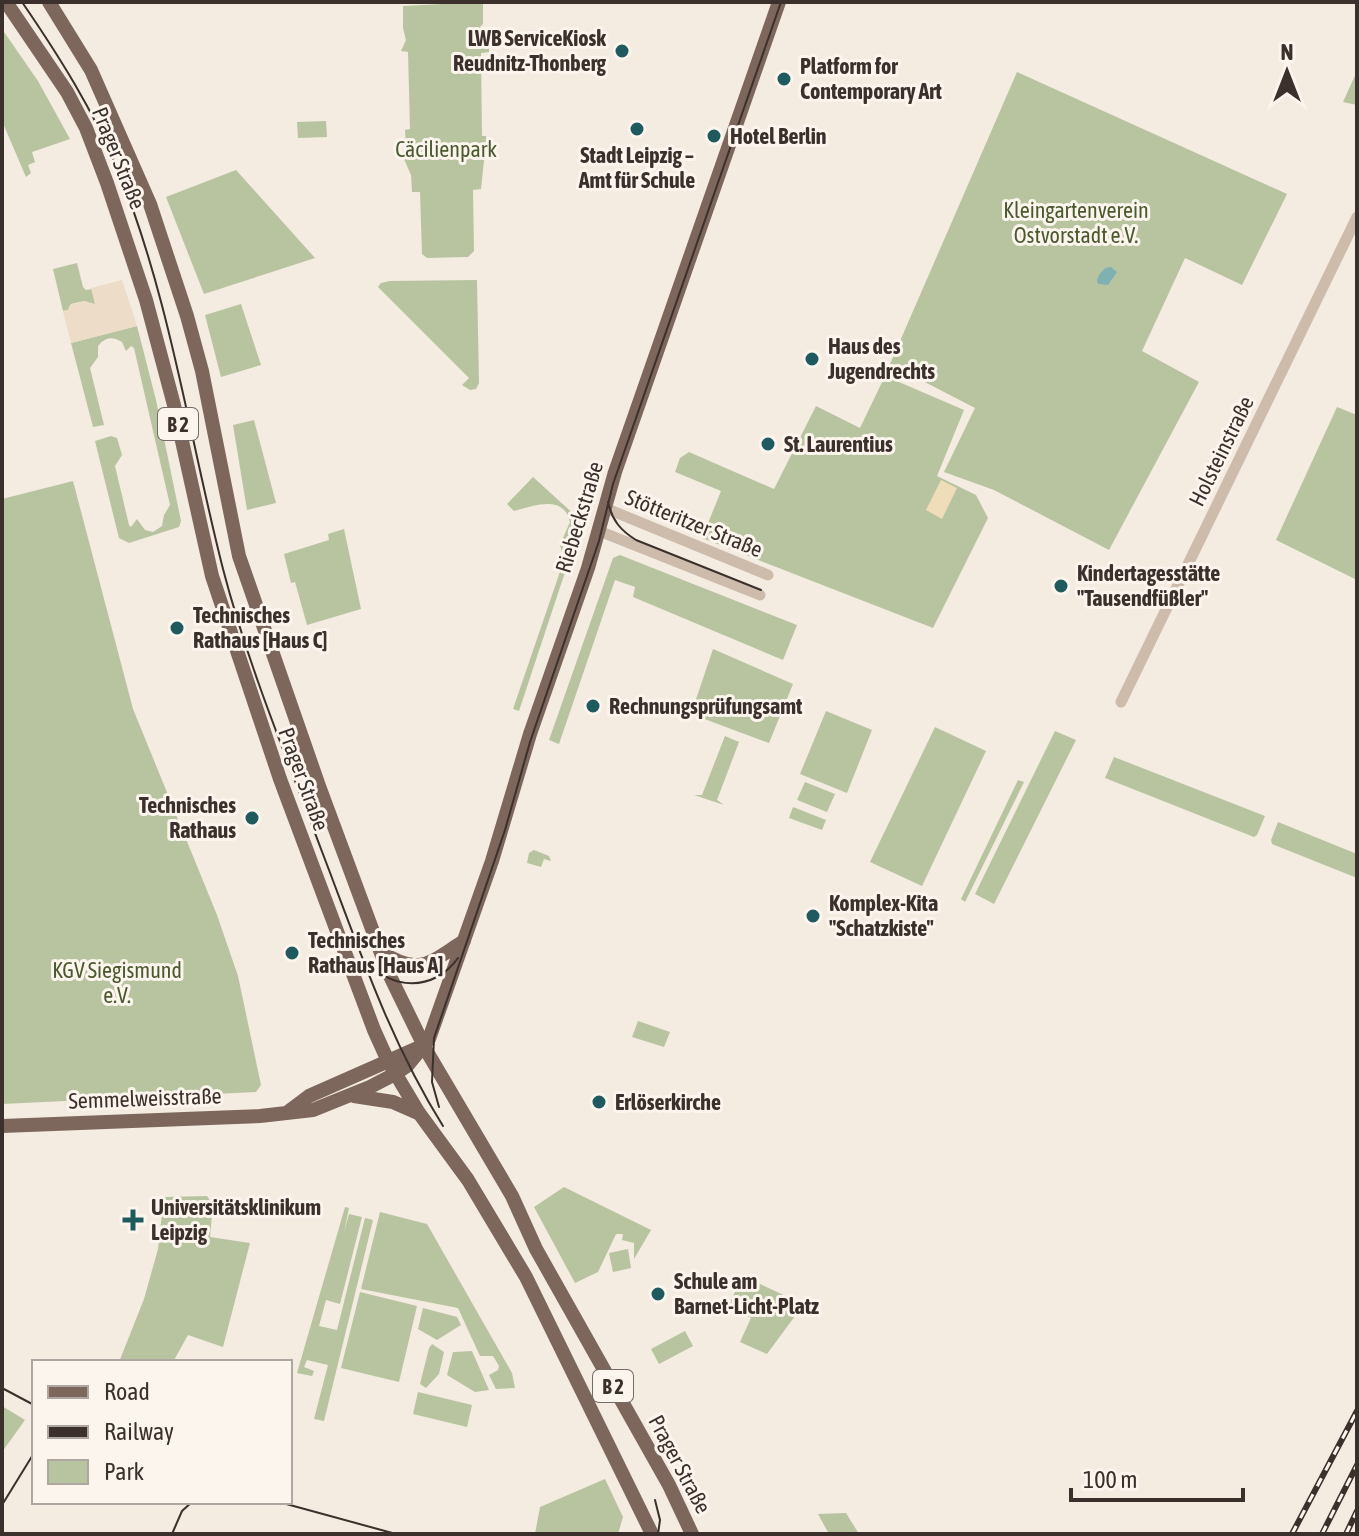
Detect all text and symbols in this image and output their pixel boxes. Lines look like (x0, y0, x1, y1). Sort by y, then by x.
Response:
place label: LWB ServiceKiosk Reudnitz-Thonberg (453, 25, 607, 76)
north arrow (1247, 32, 1327, 112)
text: N (1281, 39, 1293, 65)
marker: LWB ServiceKiosk Reudnitz-Thonberg (613, 42, 631, 60)
place label: Platform for Contemporary Art (800, 53, 943, 104)
marker: Platform for Contemporary Art (775, 70, 793, 88)
street label: Prager Straße (87, 103, 151, 213)
marker: Stadt Leipzig – Amt für Schule (628, 120, 646, 138)
place label: Hotel Berlin (730, 123, 827, 149)
marker: Hotel Berlin (705, 127, 723, 145)
park label: Cäcilienpark (395, 136, 497, 162)
place label: Stadt Leipzig – Amt für Schule (578, 142, 695, 193)
park label: Kleingartenverein Ostvorstadt e.V. (1003, 197, 1149, 248)
place label: Haus des Jugendrechts (827, 333, 935, 384)
marker: Haus des Jugendrechts (803, 350, 821, 368)
street label: Holsteinstraße (1183, 392, 1259, 510)
road number: B 2 (158, 408, 198, 440)
place label: St. Laurentius (784, 431, 893, 457)
marker: St. Laurentius (759, 435, 777, 453)
street label: Riebeckstraße (550, 458, 608, 576)
street label: Stötteritzer Straße (622, 484, 766, 562)
place label: Kindertagesstätte "Tausendfüßler" (1077, 560, 1220, 611)
marker: Kindertagesstätte "Tausendfüßler" (1052, 577, 1070, 595)
place label: Technisches Rathaus [Haus C] (193, 602, 327, 653)
marker: Technisches Rathaus [Haus C] (168, 619, 186, 637)
place label: Rechnungsprüfungsamt (609, 693, 803, 719)
marker: Rechnungsprüfungsamt (584, 697, 602, 715)
street label: Prager Straße (273, 724, 335, 834)
place label: Technisches Rathaus (139, 792, 236, 843)
marker: Technisches Rathaus (243, 809, 261, 827)
place label: Komplex-Kita "Schatzkiste" (829, 890, 938, 941)
marker: Komplex-Kita "Schatzkiste" (804, 907, 822, 925)
place label: Technisches Rathaus [Haus A] (308, 927, 443, 978)
marker: Technisches Rathaus [Haus A] (283, 944, 301, 962)
park label: KGV Siegismund e.V. (52, 957, 182, 1008)
street label: Semmelweisstraße (68, 1082, 222, 1114)
place label: Erlöserkirche (615, 1089, 721, 1115)
marker: Erlöserkirche (590, 1093, 608, 1111)
place label: Universitätsklinikum Leipzig (151, 1194, 321, 1245)
marker: Universitätsklinikum Leipzig (122, 1209, 144, 1231)
place label: Schule am Barnet-Licht-Platz (674, 1268, 819, 1319)
marker: Schule am Barnet-Licht-Platz (649, 1285, 667, 1303)
legend (32, 1360, 292, 1504)
road number: B 2 (593, 1370, 633, 1402)
text: Road (104, 1378, 150, 1405)
street label: Prager Straße (643, 1410, 717, 1518)
text: Railway (104, 1418, 174, 1445)
scale bar (1071, 1452, 1243, 1502)
text: Park (104, 1458, 145, 1485)
text: 100 m (1083, 1466, 1137, 1493)

